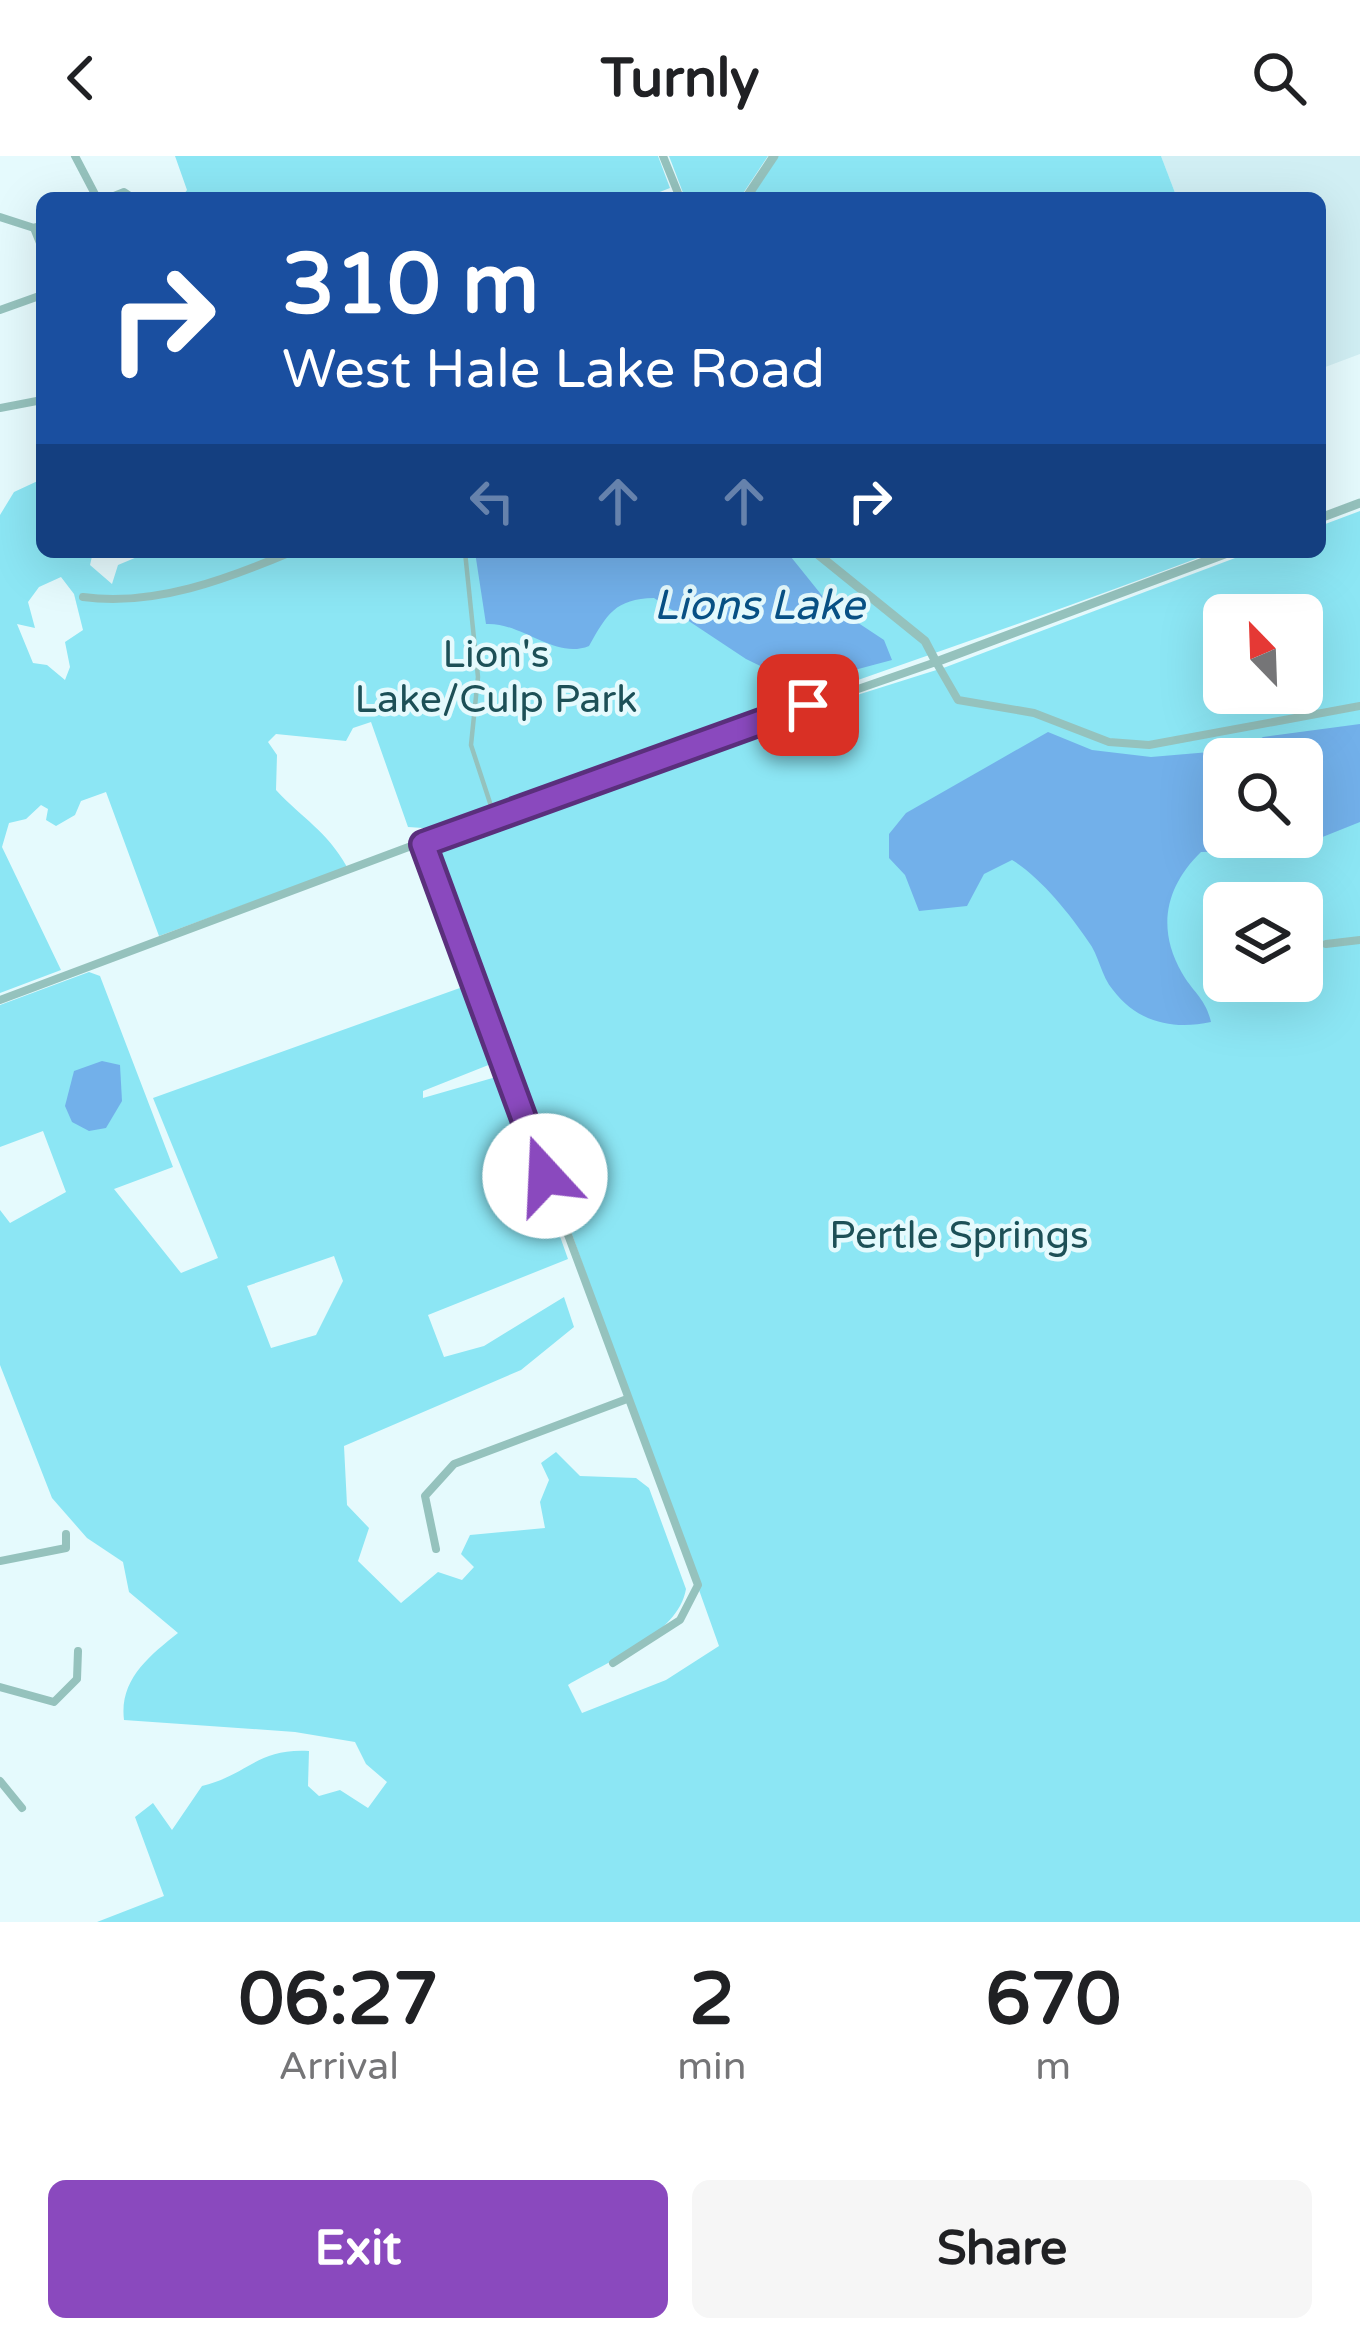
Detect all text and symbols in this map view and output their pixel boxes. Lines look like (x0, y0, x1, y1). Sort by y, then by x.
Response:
icon: back (48, 45, 114, 111)
icon: search (1246, 45, 1312, 111)
text: Turnly (601, 46, 759, 111)
text: 310 m (282, 235, 539, 336)
icon: right (84, 240, 240, 396)
text: West Hale Lake Road (282, 337, 825, 402)
icon: left (459, 468, 525, 534)
icon: ahead (585, 468, 651, 534)
icon: ahead (711, 468, 777, 534)
icon: right (837, 468, 903, 534)
water label: Lions Lake (654, 580, 867, 631)
north arrow (1203, 594, 1323, 714)
map controls (1203, 594, 1323, 1002)
park label: Lion's Lake/Culp Park (355, 631, 637, 723)
pin (757, 654, 859, 756)
icon: arrive (775, 672, 841, 738)
button: search (1203, 738, 1323, 858)
button: layers (1203, 882, 1323, 1002)
position arrow (482, 1113, 608, 1239)
park label: Pertle Springs (829, 1212, 1089, 1259)
text: 06:27 (239, 1957, 438, 2044)
text: 2 (689, 1957, 735, 2044)
text: 670 (985, 1957, 1121, 2044)
text: Arrival (278, 2043, 399, 2090)
text: min (677, 2043, 747, 2090)
text: m (1035, 2043, 1071, 2090)
button: Exit (48, 2180, 668, 2318)
button: Share (692, 2180, 1312, 2318)

